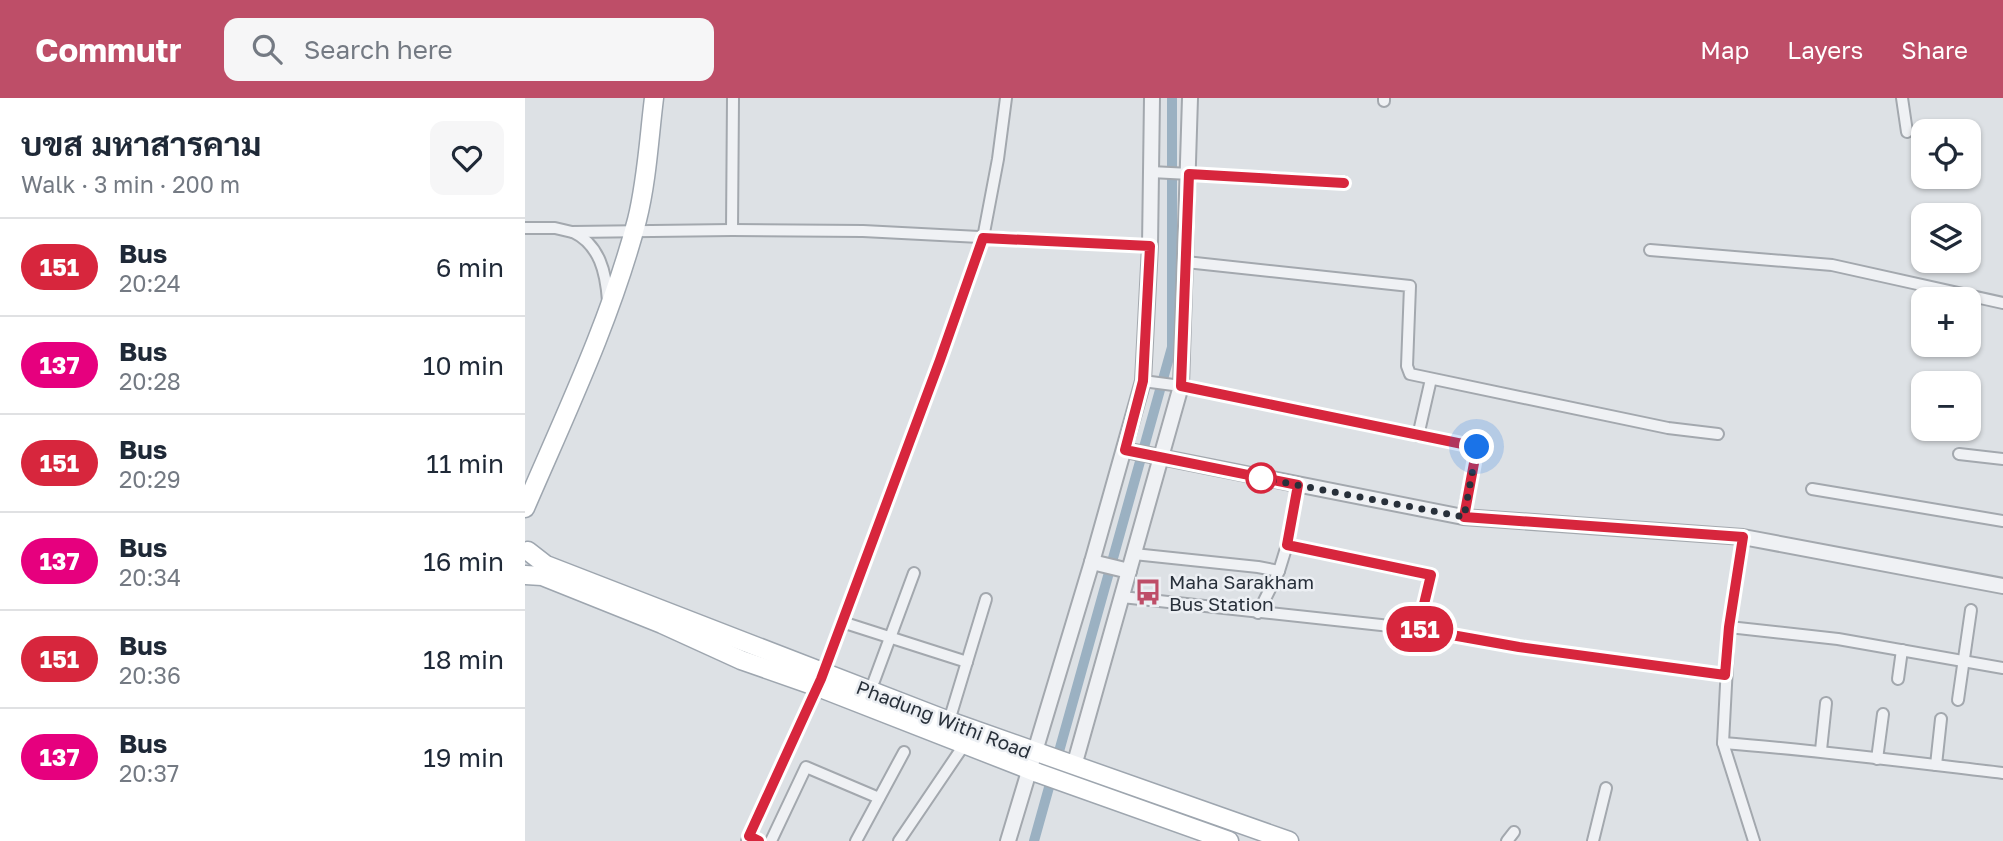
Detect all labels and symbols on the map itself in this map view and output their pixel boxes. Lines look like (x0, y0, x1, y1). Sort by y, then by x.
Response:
your location (1459, 429, 1494, 464)
unlabelled marker (1246, 463, 1276, 493)
place label: Maha Sarakham Bus Station (1169, 570, 1314, 615)
bus stop icon: Maha Sarakham Bus Station (1133, 577, 1163, 607)
line badge: 151 (1380, 606, 1460, 652)
street label: Phadung Withi Road (853, 675, 1035, 763)

